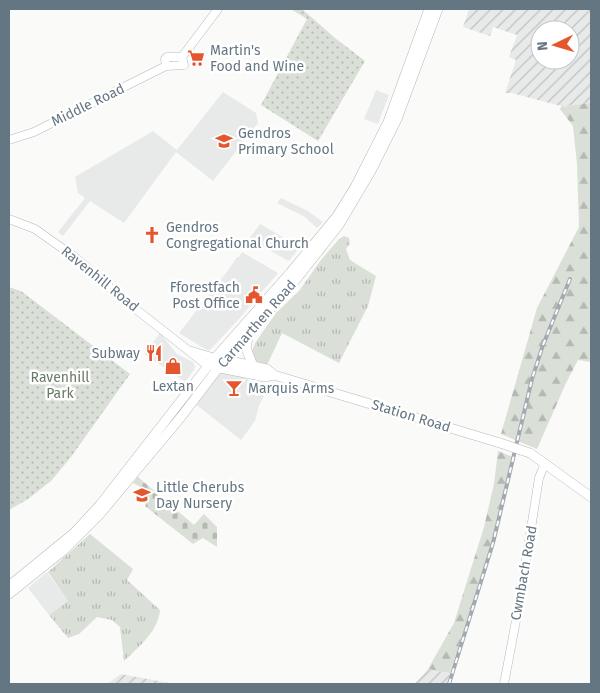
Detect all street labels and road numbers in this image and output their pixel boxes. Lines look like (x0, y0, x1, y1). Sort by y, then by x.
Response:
street label: Middle Road (49, 80, 127, 130)
street label: Ravenhill Road (58, 243, 142, 315)
street label: Carmarthen Road (214, 277, 300, 371)
street label: Station Road (370, 396, 452, 436)
street label: Cwmbach Road (507, 524, 541, 622)

